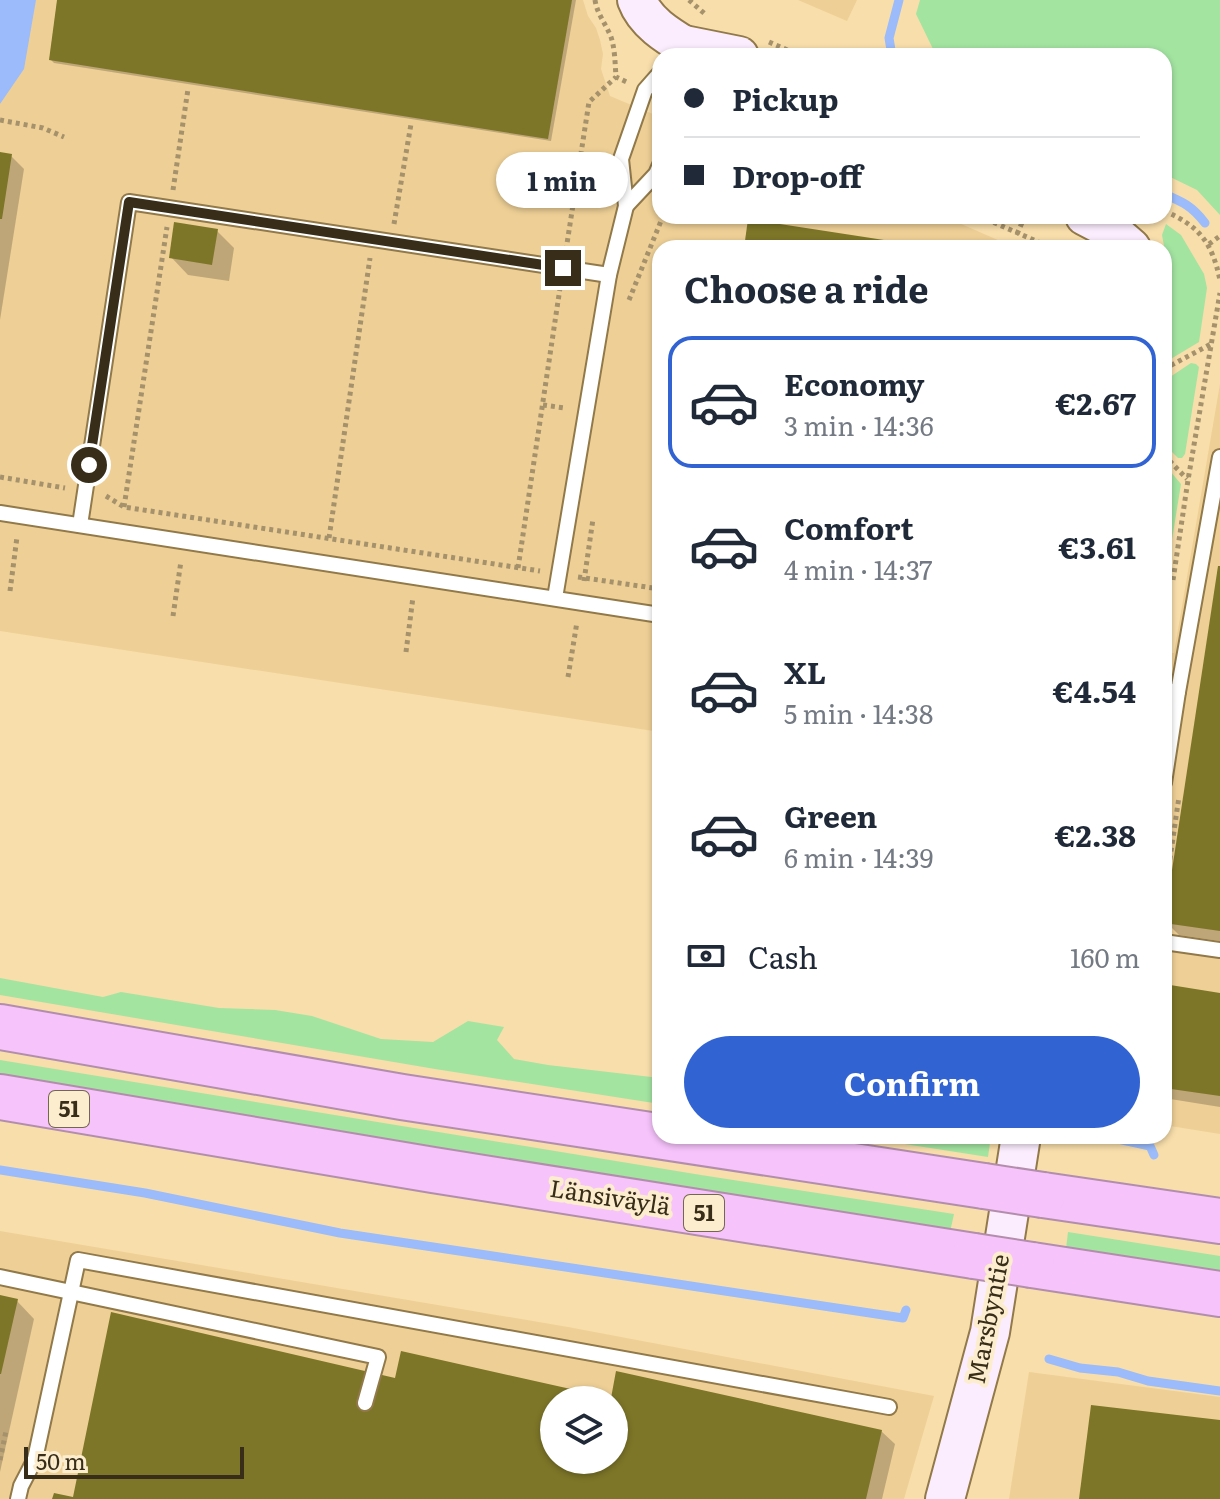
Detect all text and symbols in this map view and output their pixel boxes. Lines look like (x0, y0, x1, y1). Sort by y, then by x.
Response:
text: Pickup (732, 76, 839, 120)
callout: 1 min (497, 152, 629, 208)
text: Drop-off (732, 153, 862, 197)
text: 1 min (527, 160, 597, 199)
route end (545, 250, 581, 286)
text: Choose a ride (684, 261, 929, 314)
text: Economy (784, 361, 924, 405)
icon: car (688, 366, 760, 438)
text: €2.67 (1055, 380, 1136, 424)
text: 3 min · 14:36 (784, 405, 934, 444)
route start (71, 447, 107, 483)
text: Comfort (784, 505, 914, 549)
icon: car (688, 510, 760, 582)
text: €3.61 (1059, 524, 1136, 568)
text: 4 min · 14:37 (784, 549, 932, 588)
text: XL (784, 649, 826, 693)
icon: car (688, 654, 760, 726)
text: €4.54 (1053, 668, 1136, 712)
text: 5 min · 14:38 (784, 693, 933, 732)
text: Green (784, 793, 877, 837)
icon: car (688, 798, 760, 870)
text: €2.38 (1055, 812, 1136, 856)
text: 6 min · 14:39 (784, 837, 933, 876)
icon: cash (684, 934, 728, 978)
text: Cash (748, 934, 818, 978)
text: 160 m (1070, 937, 1140, 976)
button: Confirm (684, 1036, 1140, 1128)
road number: 51 (49, 1091, 89, 1127)
street label: Länsiväylä (548, 1169, 673, 1222)
road number: 51 (684, 1195, 724, 1231)
street label: Marsbyntie (957, 1251, 1016, 1386)
map controls (540, 1386, 628, 1474)
button: layers (540, 1386, 628, 1474)
scale bar (24, 1443, 244, 1479)
text: 50 m (36, 1444, 86, 1477)

